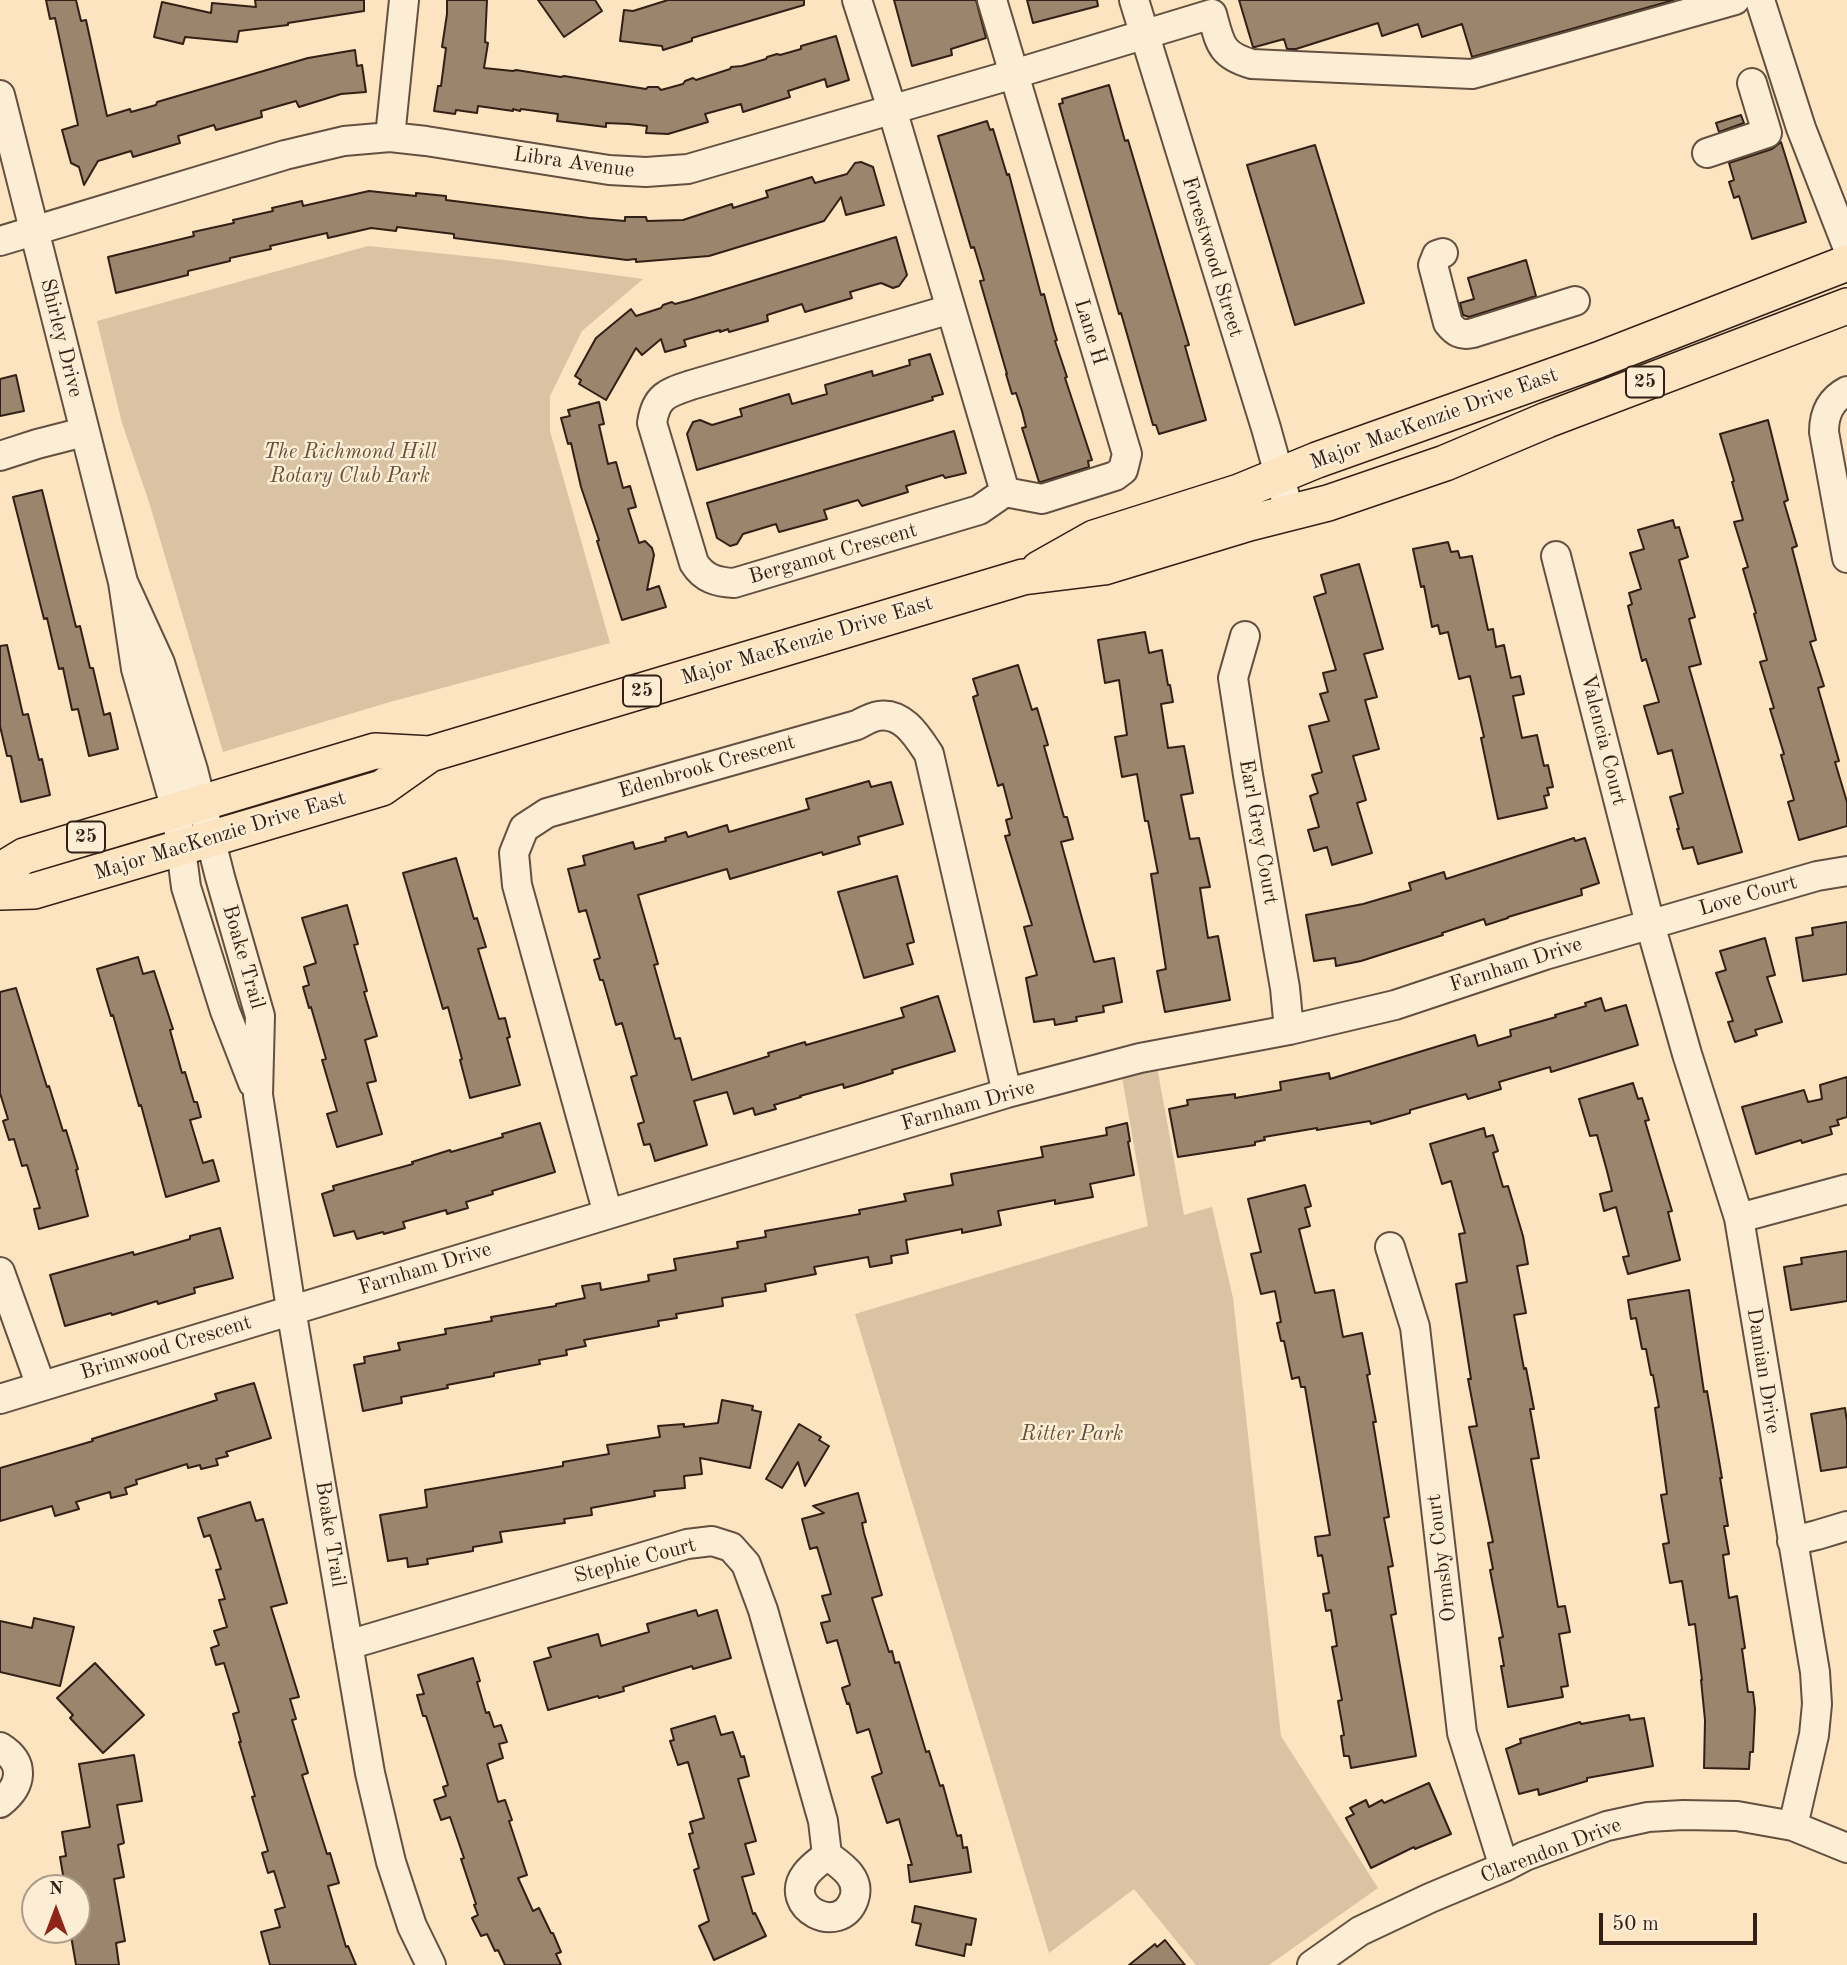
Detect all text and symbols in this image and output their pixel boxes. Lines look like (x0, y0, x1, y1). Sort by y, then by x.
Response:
street label: Libra Avenue (512, 142, 636, 184)
street label: Forestwood Street (1176, 174, 1248, 340)
street label: Shirley Drive (34, 276, 88, 400)
street label: Lane H (1068, 296, 1112, 368)
street label: Major MacKenzie Drive East (1307, 362, 1561, 476)
road number: 25 (1626, 366, 1664, 398)
park label: The Richmond Hill Rotary Club Park (263, 439, 437, 489)
street label: Bergamot Crescent (746, 518, 920, 590)
street label: Major MacKenzie Drive East (678, 591, 936, 691)
street label: Valencia Court (1575, 672, 1631, 808)
road number: 25 (623, 676, 661, 706)
street label: Edenbrook Crescent (616, 730, 798, 804)
street label: Earl Grey Court (1233, 757, 1283, 907)
street label: Major MacKenzie Drive East (91, 786, 349, 886)
road number: 25 (67, 822, 105, 852)
street label: Love Court (1696, 870, 1800, 922)
street label: Boake Trail (216, 902, 270, 1012)
street label: Farnham Drive (1446, 932, 1586, 998)
street label: Farnham Drive (898, 1075, 1038, 1137)
street label: Farnham Drive (355, 1237, 495, 1301)
street label: Damian Drive (1741, 1306, 1785, 1436)
street label: Brimwood Crescent (78, 1310, 254, 1386)
park label: Ritter Park (1021, 1421, 1123, 1447)
street label: Boake Trail (309, 1479, 351, 1589)
street label: Ormsby Court (1422, 1493, 1462, 1623)
street label: Stephie Court (571, 1533, 699, 1589)
street label: Clarendon Drive (1477, 1813, 1625, 1889)
north arrow (21, 1874, 91, 1944)
text: N (49, 1880, 63, 1899)
scale bar (1602, 1898, 1759, 1942)
text: 50 m (1612, 1914, 1659, 1935)

